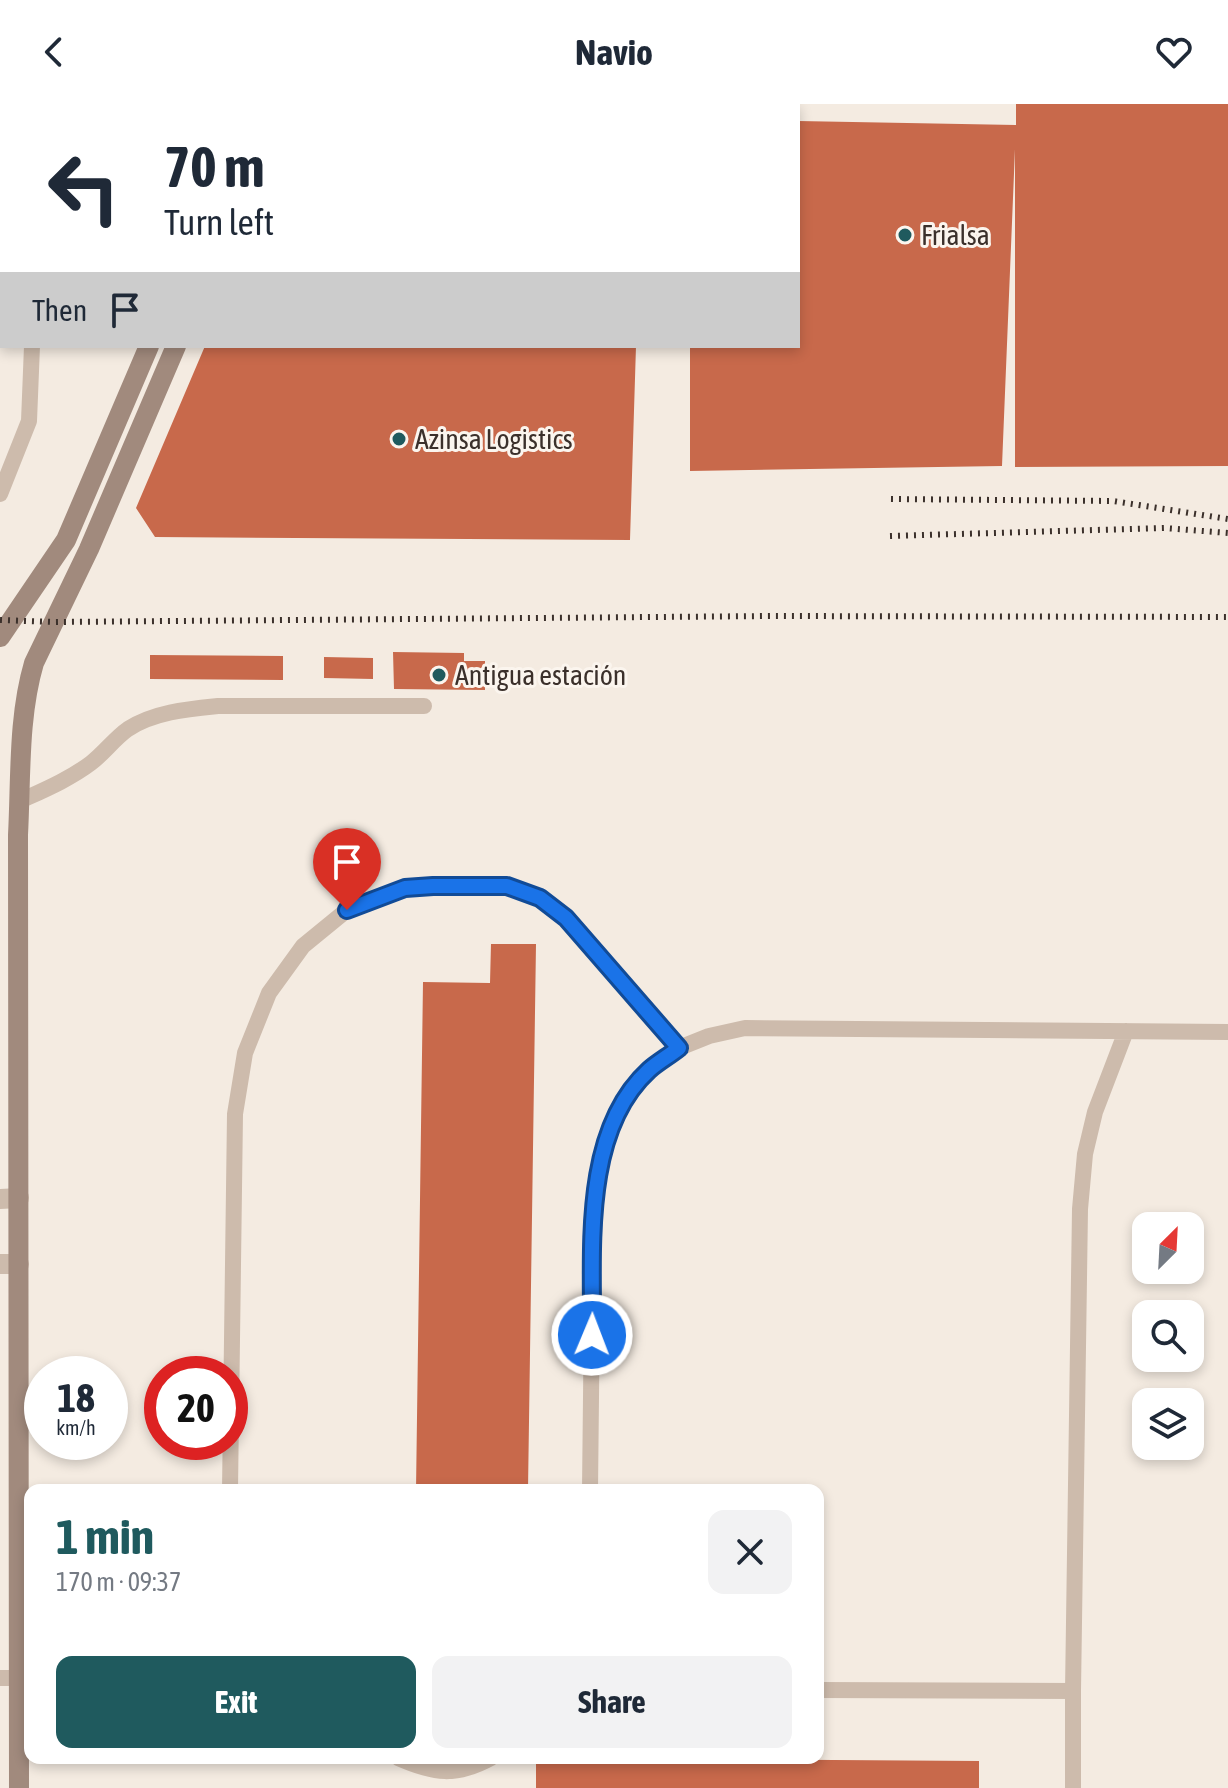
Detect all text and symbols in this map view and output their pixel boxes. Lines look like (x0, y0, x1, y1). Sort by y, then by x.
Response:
icon: back (32, 30, 76, 74)
icon: heart (1152, 30, 1196, 74)
text: Navio (575, 31, 653, 73)
text: 70 m (164, 135, 265, 199)
icon: left (32, 136, 136, 240)
text: Turn left (164, 201, 274, 243)
place label: Frialsa (921, 219, 990, 251)
marker: Frialsa (896, 226, 914, 244)
icon: arrive (103, 288, 147, 332)
text: Then (32, 293, 87, 327)
place label: Azinsa Logistics (415, 423, 573, 455)
marker: Azinsa Logistics (390, 430, 408, 448)
place label: Antigua estación (455, 659, 626, 691)
marker: Antigua estación (430, 666, 448, 684)
pin (313, 828, 381, 910)
icon: arrive (325, 840, 369, 884)
north arrow (1132, 1212, 1204, 1284)
map controls (1132, 1212, 1204, 1460)
position arrow (550, 1293, 634, 1377)
button: search (1132, 1300, 1204, 1372)
speed limit sign: 20 (144, 1356, 248, 1460)
text: 18 (57, 1375, 95, 1420)
button: layers (1132, 1388, 1204, 1460)
text: km/h (56, 1416, 96, 1439)
text: 1 min (56, 1509, 154, 1564)
button: close (708, 1510, 792, 1594)
text: 170 m · 09:37 (56, 1567, 181, 1597)
button: Exit (56, 1656, 416, 1748)
button: Share (432, 1656, 792, 1748)

